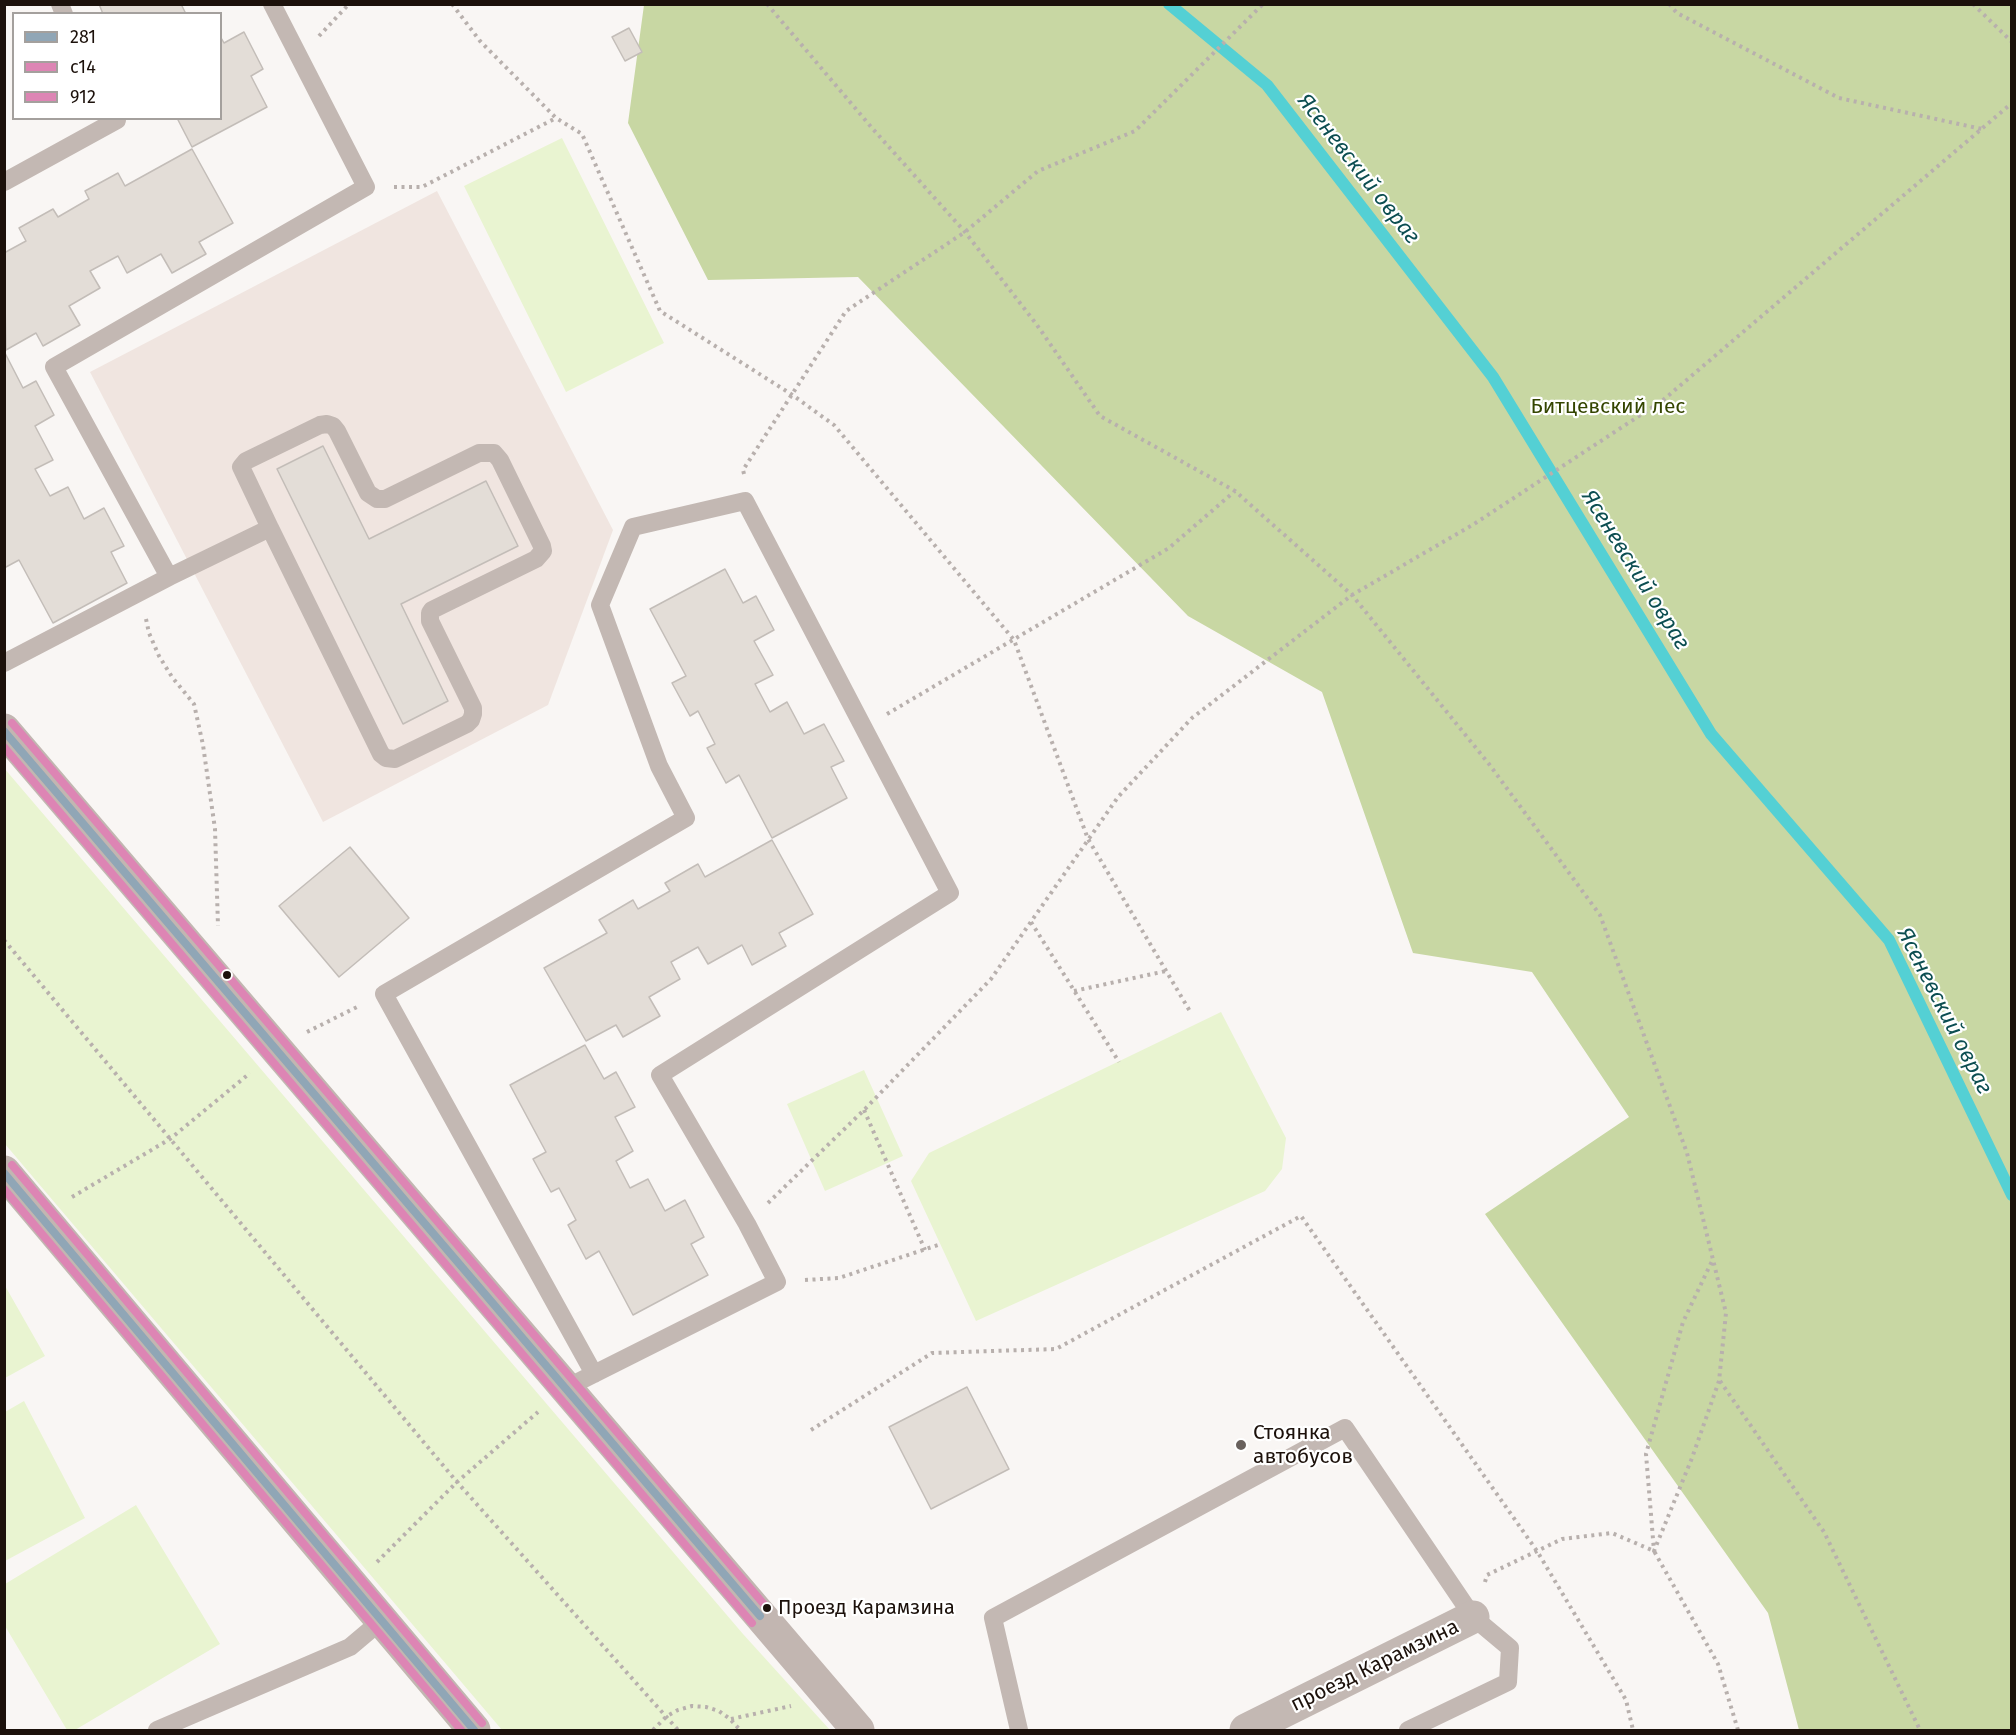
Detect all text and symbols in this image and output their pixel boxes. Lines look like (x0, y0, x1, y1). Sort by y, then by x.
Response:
legend (12, 12, 222, 120)
text: 281 (70, 26, 96, 48)
text: с14 (70, 56, 96, 78)
text: 912 (70, 86, 96, 108)
water label: Ясеневский овраг (1291, 89, 1425, 249)
park label: Битцевский лес (1531, 394, 1685, 420)
water label: Ясеневский овраг (1575, 485, 1695, 655)
water label: Ясеневский овраг (1891, 923, 1997, 1099)
unlabelled marker (221, 969, 233, 981)
place label: Стоянка автобусов (1253, 1420, 1353, 1470)
marker: Стоянка автобусов (1234, 1438, 1248, 1452)
place label: Проезд Карамзина (778, 1596, 955, 1620)
marker: Проезд Карамзина (761, 1602, 773, 1614)
street label: проезд Карамзина (1287, 1614, 1463, 1718)

